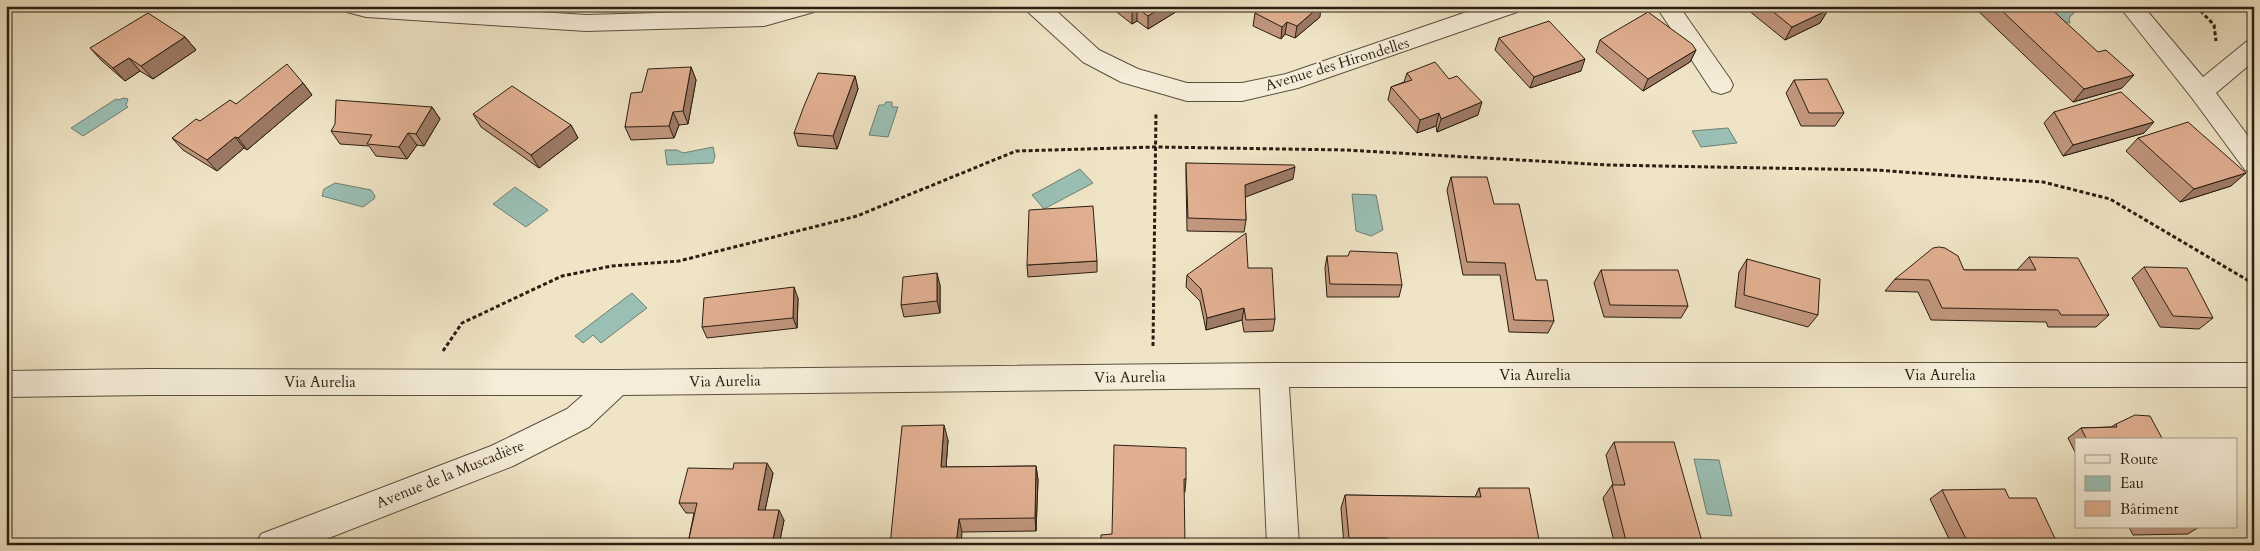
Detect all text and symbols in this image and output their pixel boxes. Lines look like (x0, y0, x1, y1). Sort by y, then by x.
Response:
street label: Avenue des Hirondelles (1263, 33, 1411, 95)
street label: Via Aurelia (1499, 365, 1571, 385)
street label: Via Aurelia (1904, 365, 1976, 385)
street label: Via Aurelia (1094, 366, 1166, 388)
street label: Via Aurelia (689, 370, 761, 392)
street label: Via Aurelia (284, 372, 356, 392)
street label: Avenue de la Muscadière (373, 435, 527, 513)
legend (2075, 438, 2238, 528)
text: Route (2120, 449, 2158, 469)
text: Eau (2120, 473, 2144, 493)
text: Bâtiment (2120, 499, 2179, 519)

